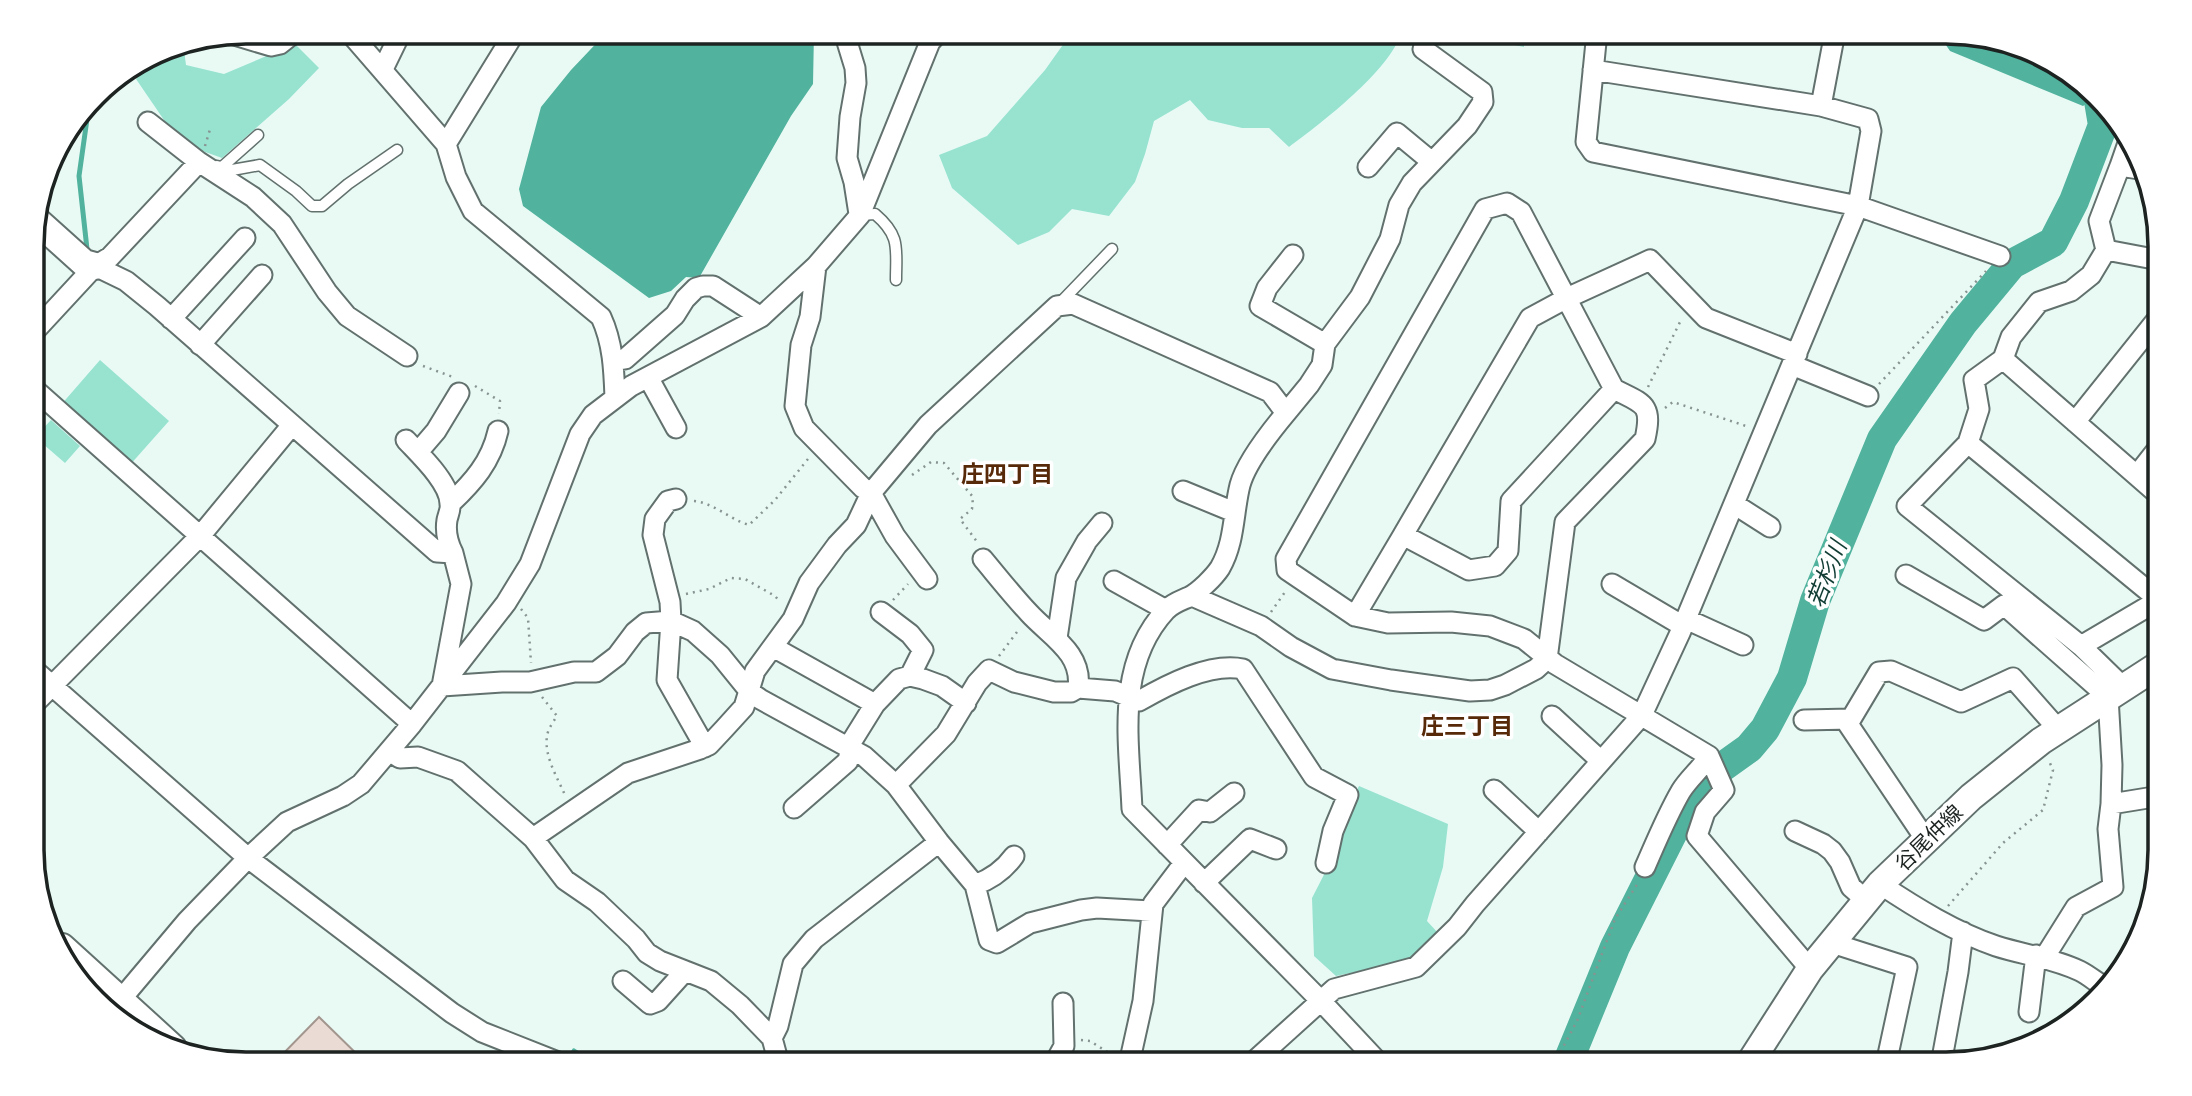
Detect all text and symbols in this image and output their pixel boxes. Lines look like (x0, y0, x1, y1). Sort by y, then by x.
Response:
district label: 庄四丁目 (961, 461, 1053, 489)
water label: 若杉川 (1802, 534, 1854, 612)
district label: 庄三丁目 (1421, 713, 1513, 741)
street label: 谷尾仲線 (1890, 800, 1968, 877)

